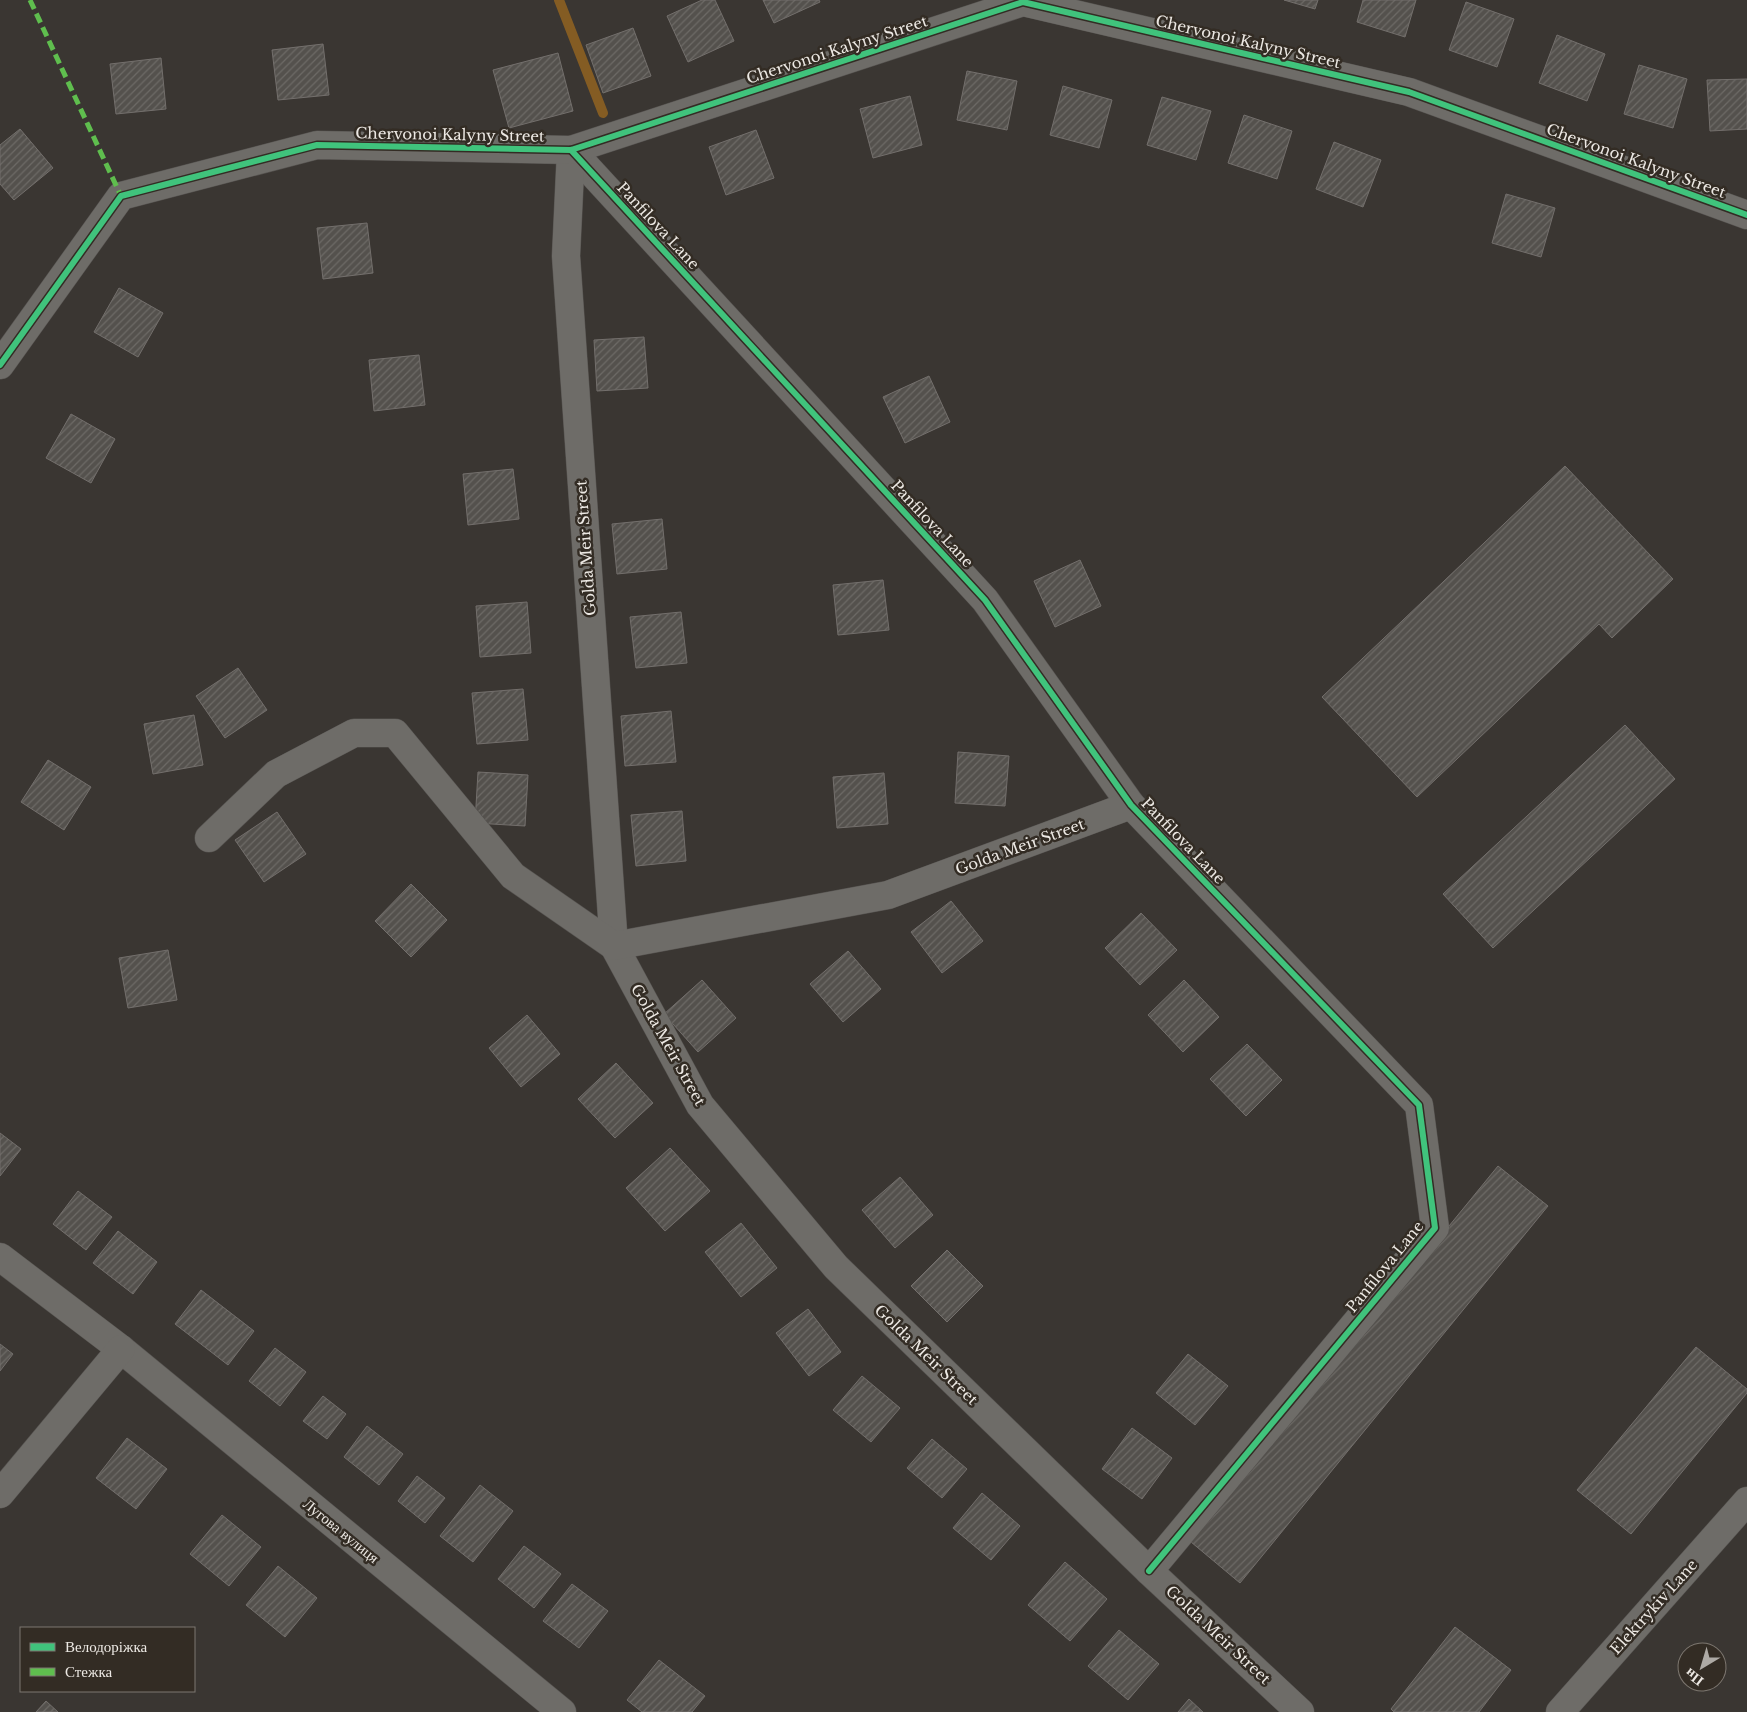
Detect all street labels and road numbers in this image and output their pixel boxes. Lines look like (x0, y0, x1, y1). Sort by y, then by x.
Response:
street label: Chervonoi Kalyny Street (744, 11, 930, 88)
street label: Chervonoi Kalyny Street (1154, 11, 1343, 72)
street label: Chervonoi Kalyny Street (1544, 119, 1729, 202)
street label: Chervonoi Kalyny Street (355, 123, 545, 146)
street label: Panfilova Lane (613, 178, 704, 273)
street label: Panfilova Lane (887, 476, 978, 571)
street label: Golda Meir Street (571, 479, 600, 617)
street label: Panfilova Lane (1137, 794, 1229, 888)
street label: Golda Meir Street (953, 814, 1087, 879)
street label: Golda Meir Street (627, 981, 710, 1109)
street label: Panfilova Lane (1342, 1217, 1427, 1316)
street label: Golda Meir Street (871, 1301, 982, 1409)
street label: Лугова вулиця (299, 1494, 383, 1567)
street label: Elektrykiv Lane (1606, 1555, 1701, 1658)
street label: Golda Meir Street (1162, 1581, 1275, 1688)

